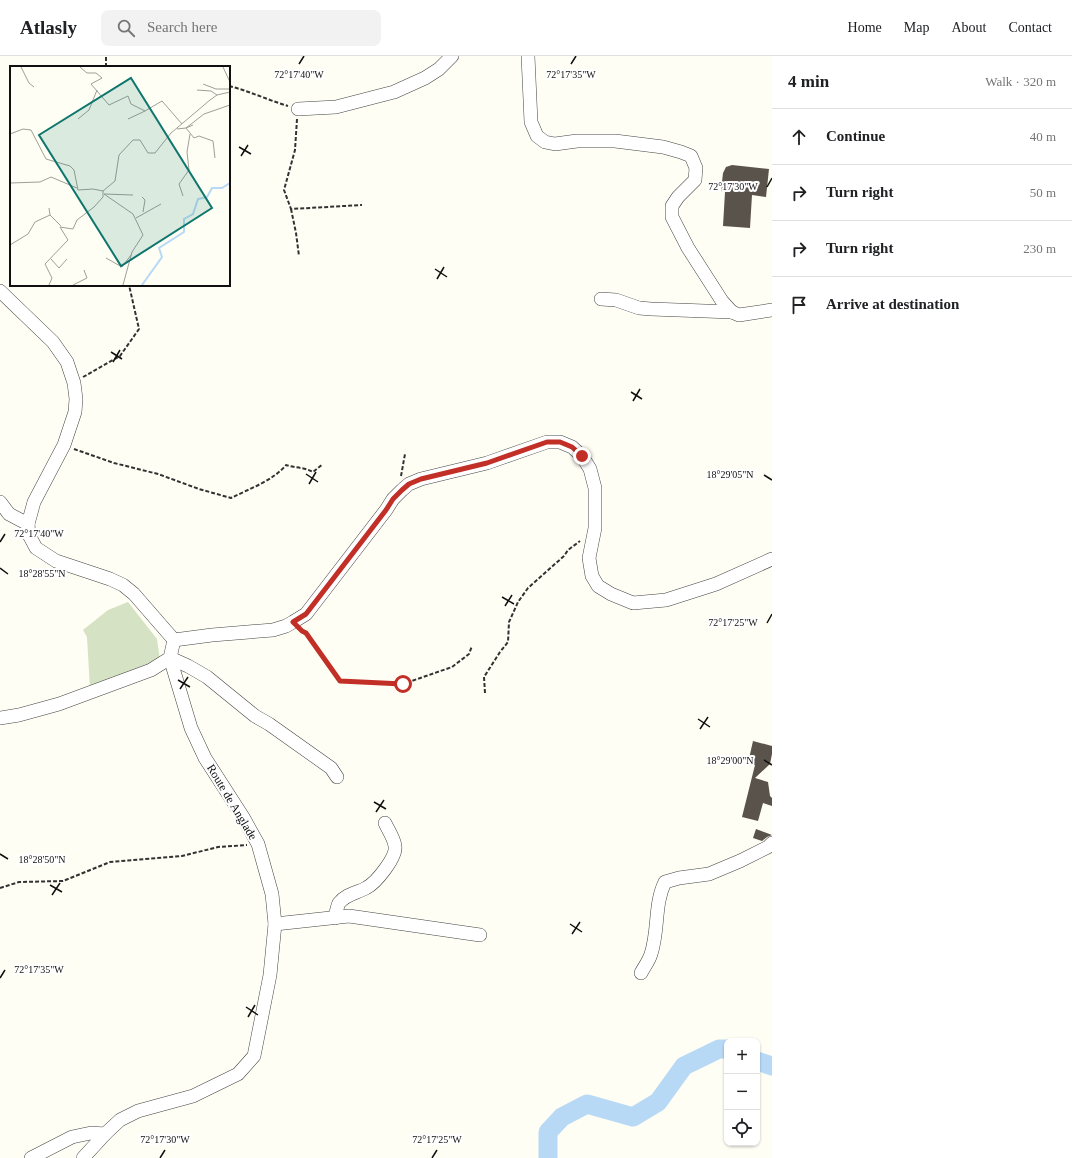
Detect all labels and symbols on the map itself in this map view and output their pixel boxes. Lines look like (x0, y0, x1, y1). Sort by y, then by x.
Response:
inset map (10, 66, 230, 286)
text: 72°17'40"W (274, 69, 324, 80)
text: 72°17'35"W (546, 69, 596, 80)
text: 72°17'30"W (708, 181, 758, 192)
route end (573, 447, 591, 465)
text: 18°29'05"N (706, 469, 754, 480)
text: 72°17'40"W (14, 528, 64, 539)
text: 18°28'55"N (18, 568, 66, 579)
text: 72°17'25"W (708, 617, 758, 628)
route start (394, 675, 412, 693)
text: 18°29'00"N (706, 755, 754, 766)
street label: Route de Anglade (204, 762, 260, 842)
text: 18°28'50"N (18, 854, 66, 865)
text: 72°17'35"W (14, 964, 64, 975)
text: 72°17'30"W (140, 1134, 190, 1145)
text: 72°17'25"W (412, 1134, 462, 1145)

